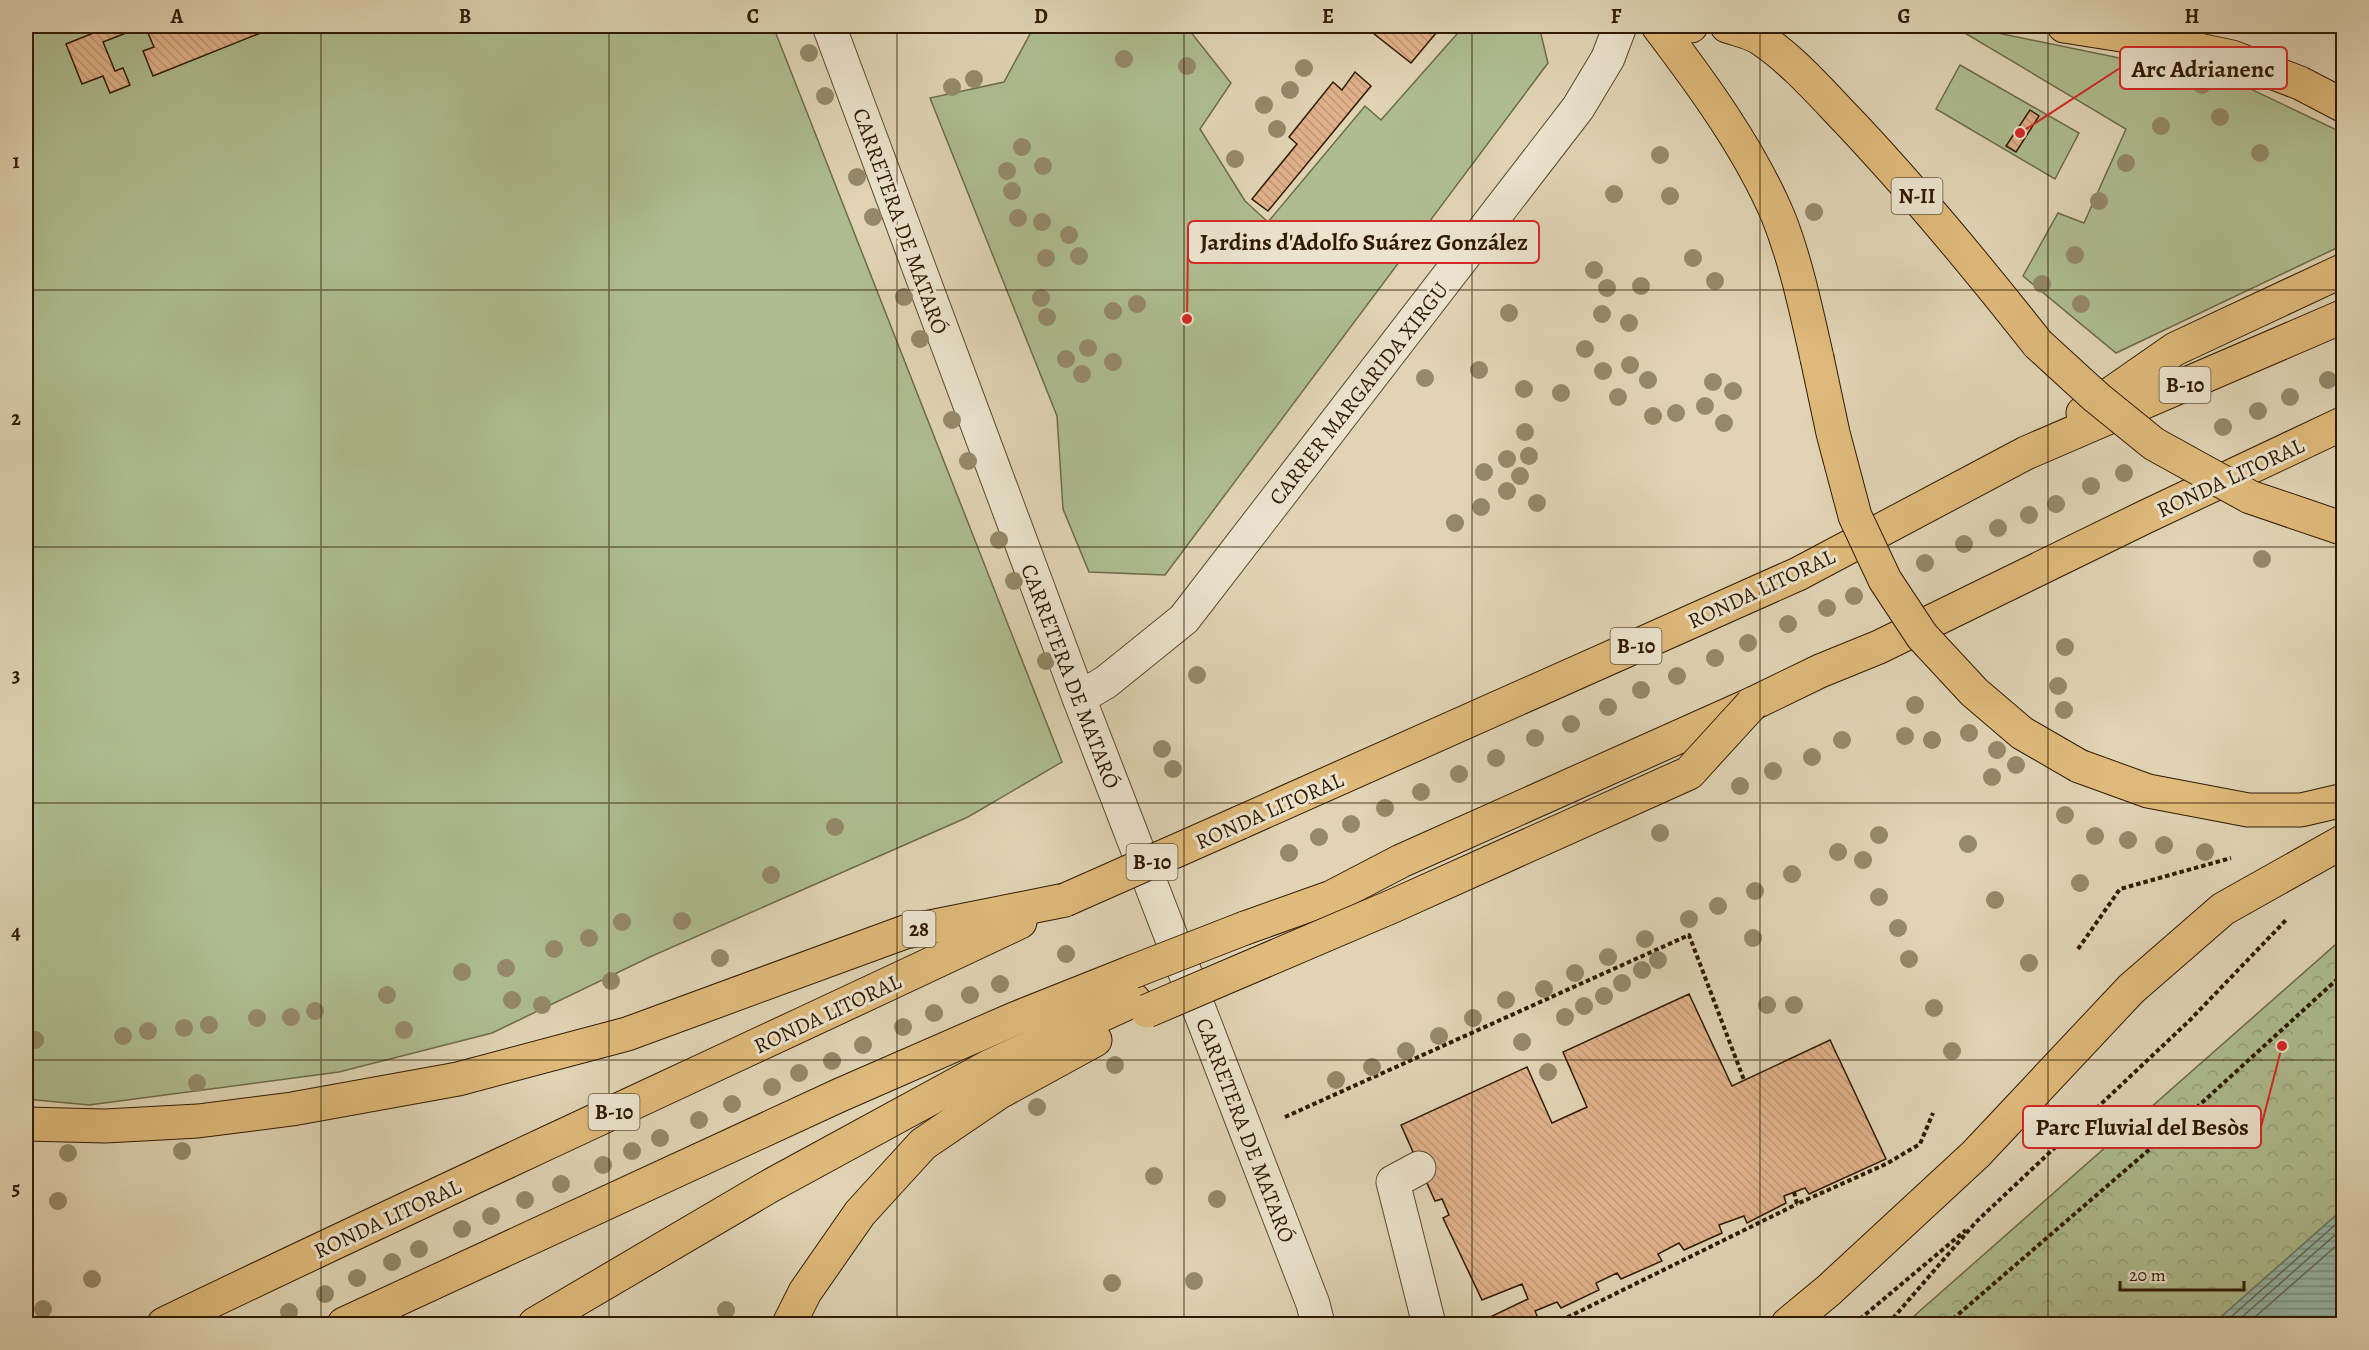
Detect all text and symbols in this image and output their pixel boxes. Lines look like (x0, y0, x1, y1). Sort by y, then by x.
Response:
text: A (170, 3, 184, 30)
text: B (459, 3, 471, 30)
text: C (747, 3, 759, 30)
text: D (1034, 3, 1048, 30)
text: E (1322, 3, 1334, 30)
text: F (1611, 3, 1622, 30)
text: G (1897, 3, 1911, 30)
text: H (2185, 3, 2200, 30)
callout: Arc Adrianenc (2120, 47, 2287, 89)
text: Arc Adrianenc (2131, 53, 2274, 85)
street label: CARRETERA DE MATARÓ (845, 104, 955, 339)
text: 1 (12, 148, 20, 175)
road number: N-II (1892, 178, 1942, 214)
callout: Jardins d'Adolfo Suárez González (1188, 221, 1539, 263)
text: Jardins d'Adolfo Suárez González (1200, 226, 1528, 258)
street label: CARRER MARGARIDA XIRGU (1262, 276, 1455, 511)
road number: B-10 (2160, 367, 2210, 403)
text: 2 (11, 405, 21, 432)
street label: RONDA LITORAL (2152, 430, 2310, 525)
street label: RONDA LITORAL (1683, 541, 1841, 636)
street label: CARRETERA DE MATARÓ (1013, 560, 1127, 793)
road number: B-10 (1610, 628, 1662, 664)
text: 3 (12, 662, 20, 689)
street label: RONDA LITORAL (1191, 764, 1349, 857)
road number: B-10 (1126, 844, 1178, 880)
road number: 28 (902, 911, 936, 947)
text: 4 (11, 919, 21, 946)
street label: RONDA LITORAL (749, 966, 907, 1061)
street label: CARRETERA DE MATARÓ (1188, 1014, 1302, 1247)
road number: B-10 (588, 1094, 640, 1130)
callout: Parc Fluvial del Besòs (2023, 1106, 2261, 1148)
text: Parc Fluvial del Besòs (2035, 1111, 2249, 1143)
street label: RONDA LITORAL (309, 1171, 467, 1266)
text: 5 (12, 1175, 20, 1202)
scale bar (2120, 1254, 2244, 1292)
text: 20 m (2129, 1263, 2166, 1287)

